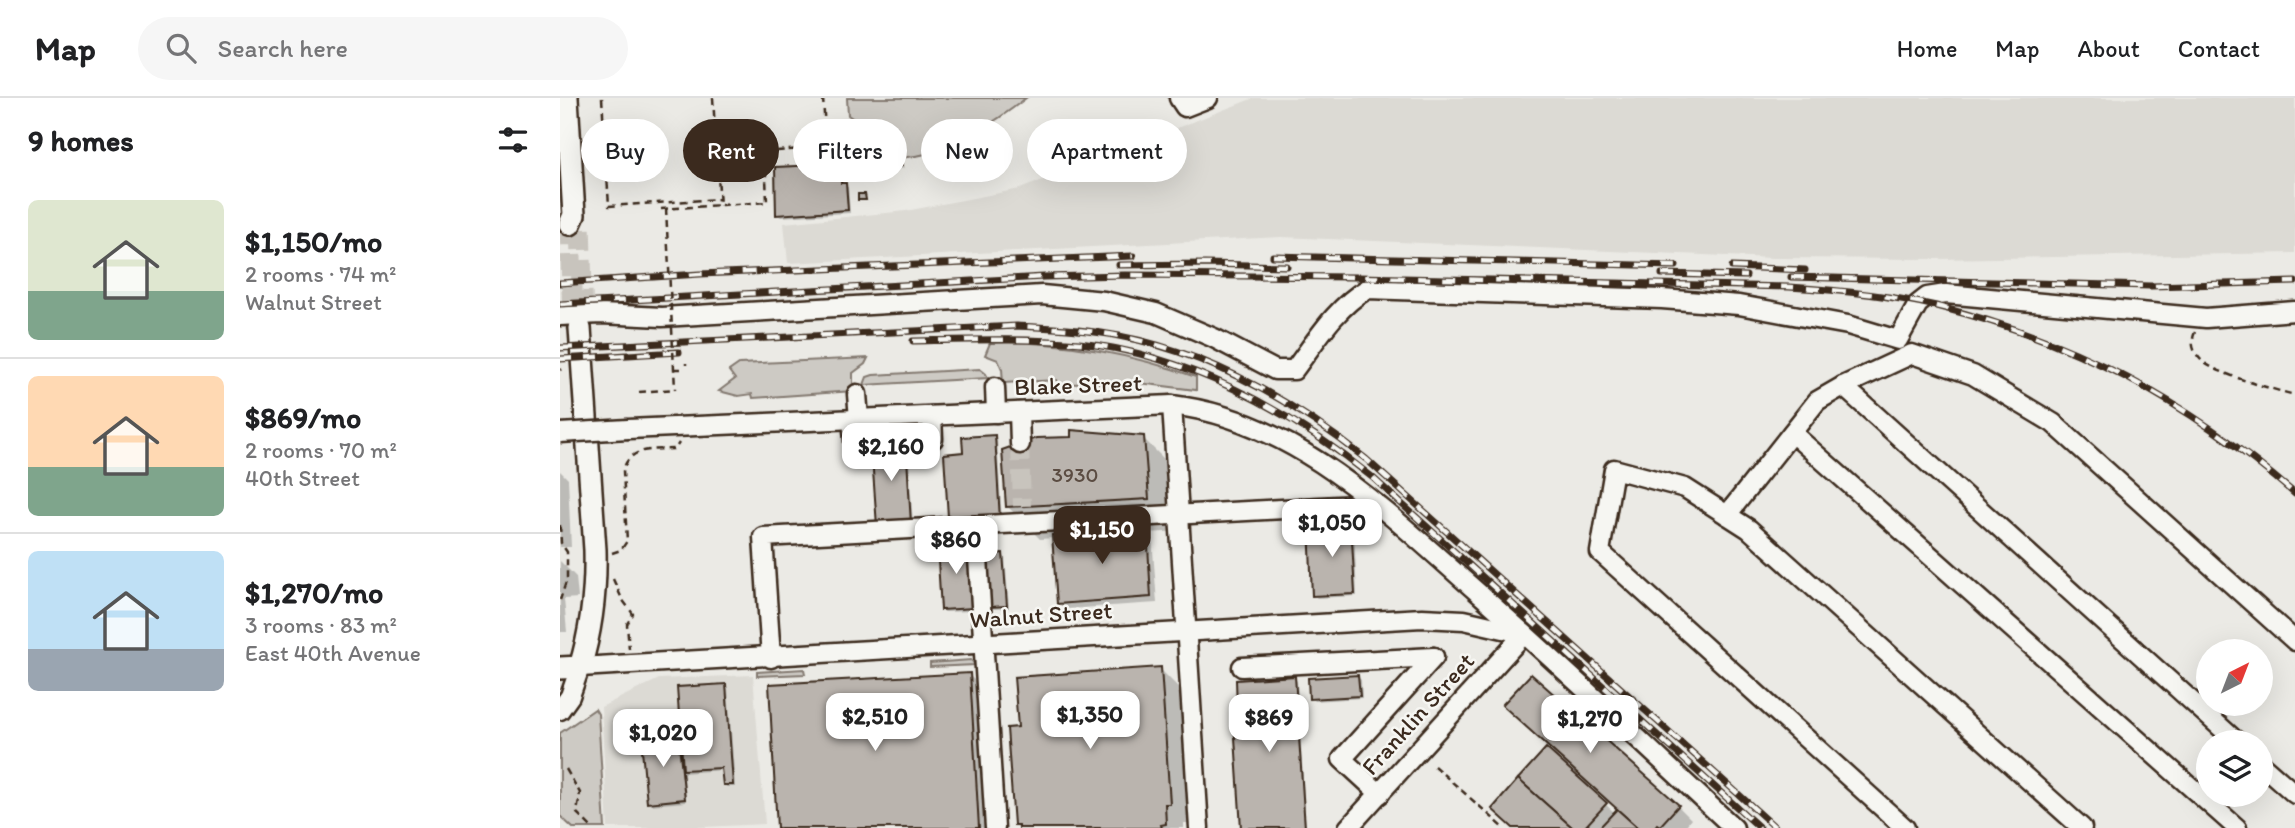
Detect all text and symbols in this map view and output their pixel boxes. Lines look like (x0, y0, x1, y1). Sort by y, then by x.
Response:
search box (138, 17, 628, 80)
text: Map (35, 29, 96, 68)
icon: search (162, 29, 200, 67)
text: Search here (218, 32, 348, 64)
text: Home (1897, 34, 1957, 63)
text: Map (1995, 34, 2039, 63)
text: About (2077, 34, 2140, 63)
text: Contact (2178, 34, 2260, 63)
chip: Buy (581, 119, 669, 182)
chip: Rent (683, 119, 779, 182)
chip: Filters (793, 119, 907, 182)
chip: New (921, 119, 1013, 182)
chip: Apartment (1027, 119, 1187, 182)
icon: filters (494, 121, 532, 159)
text: 9 homes (28, 122, 134, 159)
text: $1,150/mo (245, 223, 382, 260)
icon: home (84, 228, 168, 312)
text: 2 rooms · 74 m² (245, 260, 397, 288)
text: Walnut Street (245, 288, 382, 316)
street label: Blake Street (1014, 368, 1142, 401)
text: $869/mo (245, 399, 361, 436)
icon: home (84, 404, 168, 488)
pin: $2,160 (834, 424, 948, 483)
text: $2,160 (858, 432, 924, 460)
text: 2 rooms · 70 m² (245, 436, 397, 464)
house number: 3930 (1052, 462, 1098, 487)
text: 40th Street (245, 464, 360, 492)
pin: $1,050 (1275, 500, 1389, 559)
pin: $1,150 (1045, 506, 1159, 566)
text: $1,050 (1298, 508, 1366, 536)
text: $1,150 (1070, 515, 1134, 543)
pin: $860 (915, 517, 997, 576)
text: $860 (931, 525, 981, 553)
text: $1,270/mo (245, 574, 383, 611)
icon: home (84, 579, 168, 663)
street label: Walnut Street (969, 595, 1113, 634)
text: 3 rooms · 83 m² (245, 611, 397, 639)
text: East 40th Avenue (245, 639, 421, 667)
north arrow (2196, 639, 2273, 716)
map controls (2196, 639, 2273, 807)
street label: Franklin Street (1355, 647, 1480, 781)
pin: $1,350 (1033, 692, 1147, 751)
pin: $2,510 (818, 694, 932, 753)
pin: $869 (1228, 694, 1310, 754)
pin: $1,270 (1533, 696, 1647, 755)
text: $1,350 (1057, 700, 1123, 728)
text: $2,510 (842, 702, 908, 730)
text: $869 (1245, 703, 1293, 731)
text: $1,270 (1557, 704, 1623, 732)
pin: $1,020 (606, 710, 720, 769)
text: $1,020 (629, 718, 697, 746)
button: layers (2196, 730, 2273, 807)

